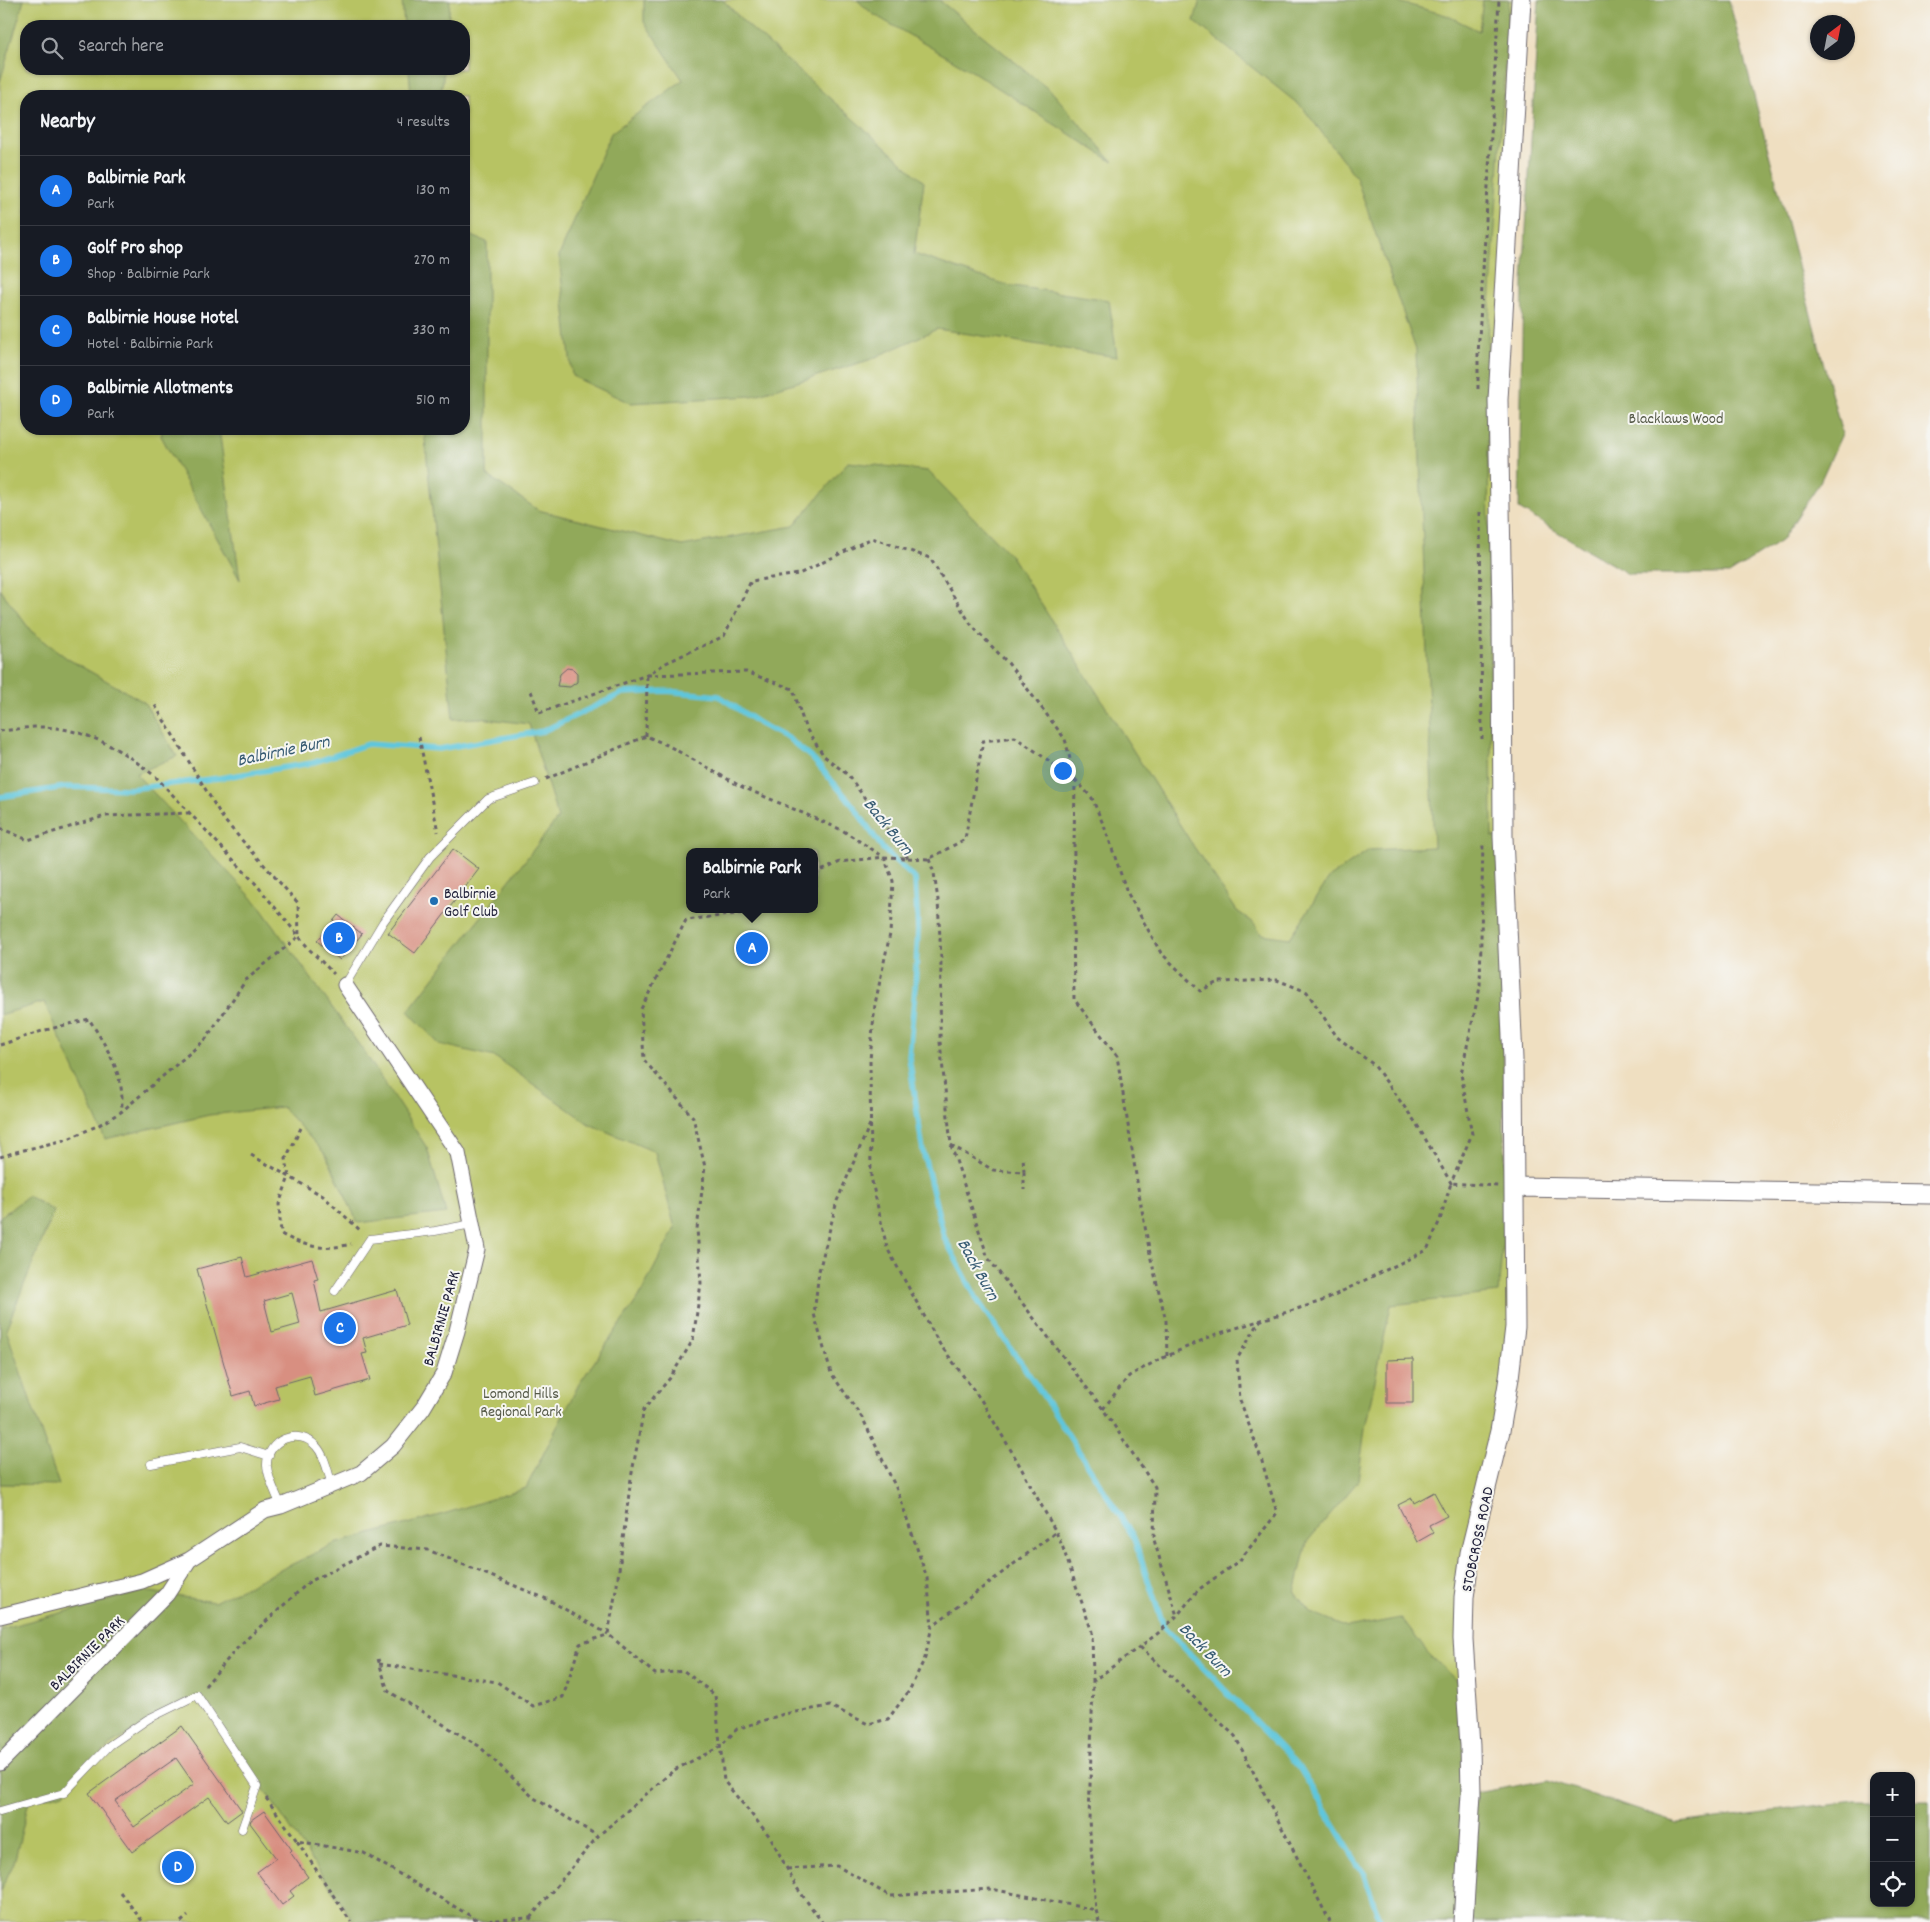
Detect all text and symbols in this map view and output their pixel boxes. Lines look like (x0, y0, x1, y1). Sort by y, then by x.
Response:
north arrow (1810, 15, 1855, 60)
search box (20, 20, 470, 75)
icon: search (38, 34, 66, 62)
text: Search here (78, 34, 164, 61)
text: Nearby (40, 108, 95, 138)
text: 4 results (397, 111, 450, 134)
text: Balbirnie Park (87, 166, 186, 193)
text: A (52, 179, 60, 202)
text: 130 m (416, 179, 450, 202)
text: Park (87, 193, 114, 216)
text: Golf Pro shop (87, 236, 183, 263)
text: B (52, 249, 60, 272)
text: 270 m (414, 249, 450, 272)
text: Shop · Balbirnie Park (87, 263, 210, 286)
text: Balbirnie House Hotel (87, 306, 238, 333)
text: C (52, 319, 60, 342)
text: 330 m (412, 319, 450, 342)
text: Hotel · Balbirnie Park (87, 333, 213, 356)
text: Balbirnie Allotments (87, 376, 233, 403)
text: D (52, 389, 60, 412)
text: 510 m (416, 389, 450, 412)
text: Park (87, 403, 114, 426)
park label: Blacklaws Wood (1629, 408, 1723, 431)
water label: Balbirnie Burn (235, 730, 333, 774)
your location (1050, 758, 1076, 784)
water label: Back Burn (856, 794, 918, 862)
popup (686, 848, 818, 913)
text: Balbirnie Park (703, 856, 801, 883)
place label: Balbirnie Golf Club (444, 883, 498, 924)
text: Park (703, 883, 730, 906)
marker: Balbirnie Golf Club (428, 895, 440, 907)
pin: B (323, 919, 355, 957)
pin: A (736, 929, 768, 967)
water label: Back Burn (950, 1235, 1004, 1306)
street label: BALBIRNIE PARK (418, 1268, 467, 1369)
pin: C (324, 1309, 356, 1347)
park label: Lomond Hills Regional Park (480, 1383, 562, 1424)
street label: STOBCROSS ROAD (1456, 1485, 1501, 1594)
street label: BALBIRNIE PARK (45, 1611, 131, 1697)
water label: Back Burn (1172, 1618, 1237, 1684)
map controls (1870, 1772, 1915, 1907)
button: + (1870, 1772, 1915, 1817)
button: − (1870, 1817, 1915, 1862)
pin: D (162, 1848, 194, 1886)
button: locate (1870, 1862, 1915, 1907)

